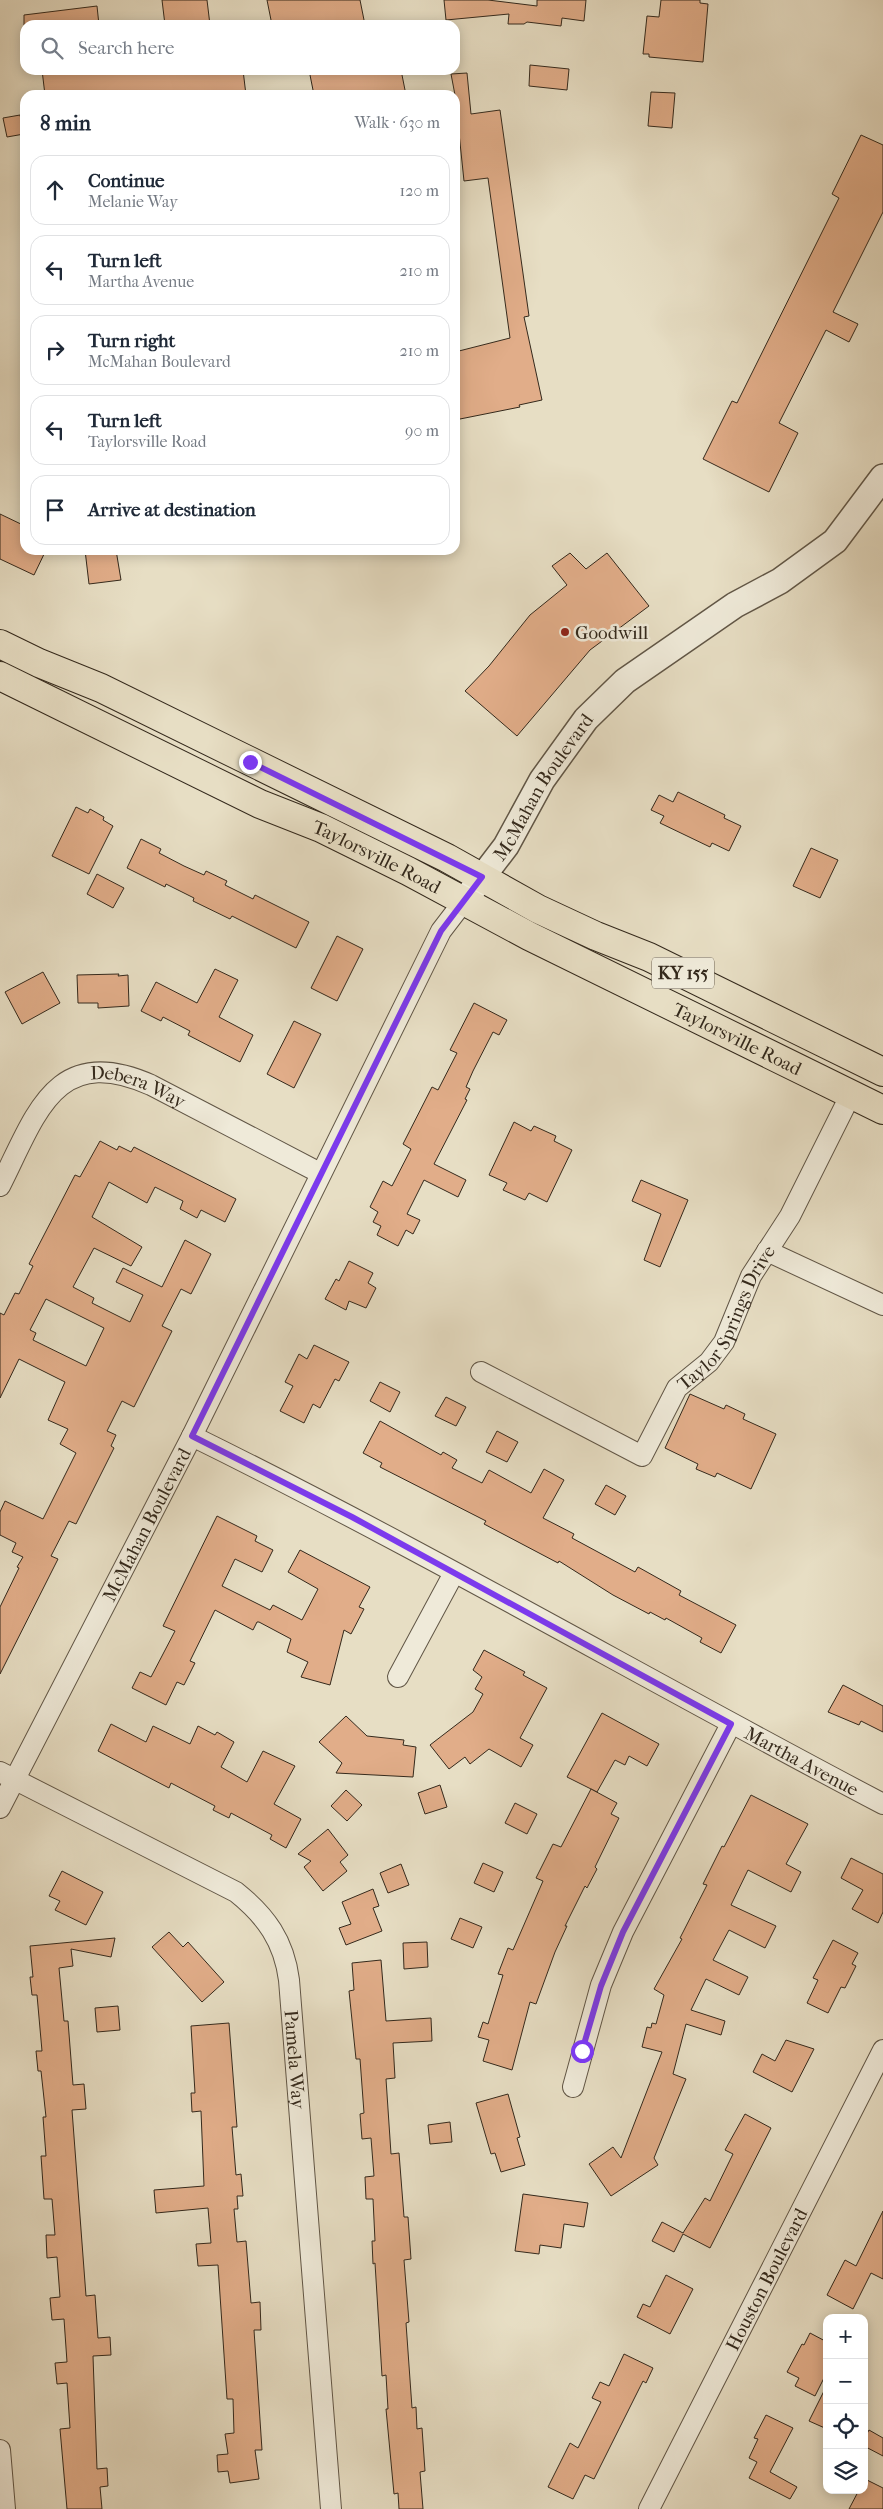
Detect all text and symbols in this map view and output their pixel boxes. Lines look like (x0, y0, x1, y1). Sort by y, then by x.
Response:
search box (20, 20, 460, 75)
icon: search (38, 34, 66, 62)
text: Search here (78, 37, 174, 59)
text: 8 min (40, 111, 91, 135)
text: Walk · 630 m (354, 113, 440, 132)
text: Continue (88, 170, 164, 192)
icon: ahead (41, 176, 69, 204)
text: 120 m (400, 181, 439, 200)
text: Melanie Way (88, 192, 178, 211)
text: Turn left (88, 250, 162, 272)
icon: left (41, 256, 69, 284)
text: 210 m (400, 261, 439, 280)
text: Martha Avenue (88, 272, 194, 291)
text: Turn right (88, 330, 175, 352)
icon: right (41, 336, 69, 364)
text: 210 m (400, 341, 439, 360)
text: McMahan Boulevard (88, 352, 231, 371)
text: Turn left (88, 410, 162, 432)
icon: left (41, 416, 69, 444)
text: 90 m (405, 421, 439, 440)
text: Taylorsville Road (88, 432, 207, 451)
icon: arrive (41, 496, 69, 524)
text: Arrive at destination (88, 499, 256, 521)
place label: Goodwill (575, 622, 648, 644)
marker: Goodwill (559, 626, 571, 638)
street label: McMahan Boulevard (489, 709, 599, 865)
route end (239, 751, 262, 774)
street label: Taylorsville Road (309, 816, 445, 899)
road number: KY 155 (652, 958, 714, 988)
street label: Taylorsville Road (669, 998, 806, 1081)
street label: Debera Way (90, 1062, 190, 1113)
street label: Taylor Springs Drive (673, 1241, 780, 1395)
street label: McMahan Boulevard (99, 1444, 196, 1605)
street label: Martha Avenue (741, 1722, 862, 1801)
street label: Pamela Way (279, 2009, 309, 2111)
route start (571, 2040, 594, 2063)
street label: Houston Boulevard (722, 2204, 813, 2354)
map controls (823, 2314, 868, 2494)
button: + (823, 2314, 868, 2359)
button: − (823, 2359, 868, 2404)
button: locate (823, 2404, 868, 2449)
button: layers (823, 2449, 868, 2494)

